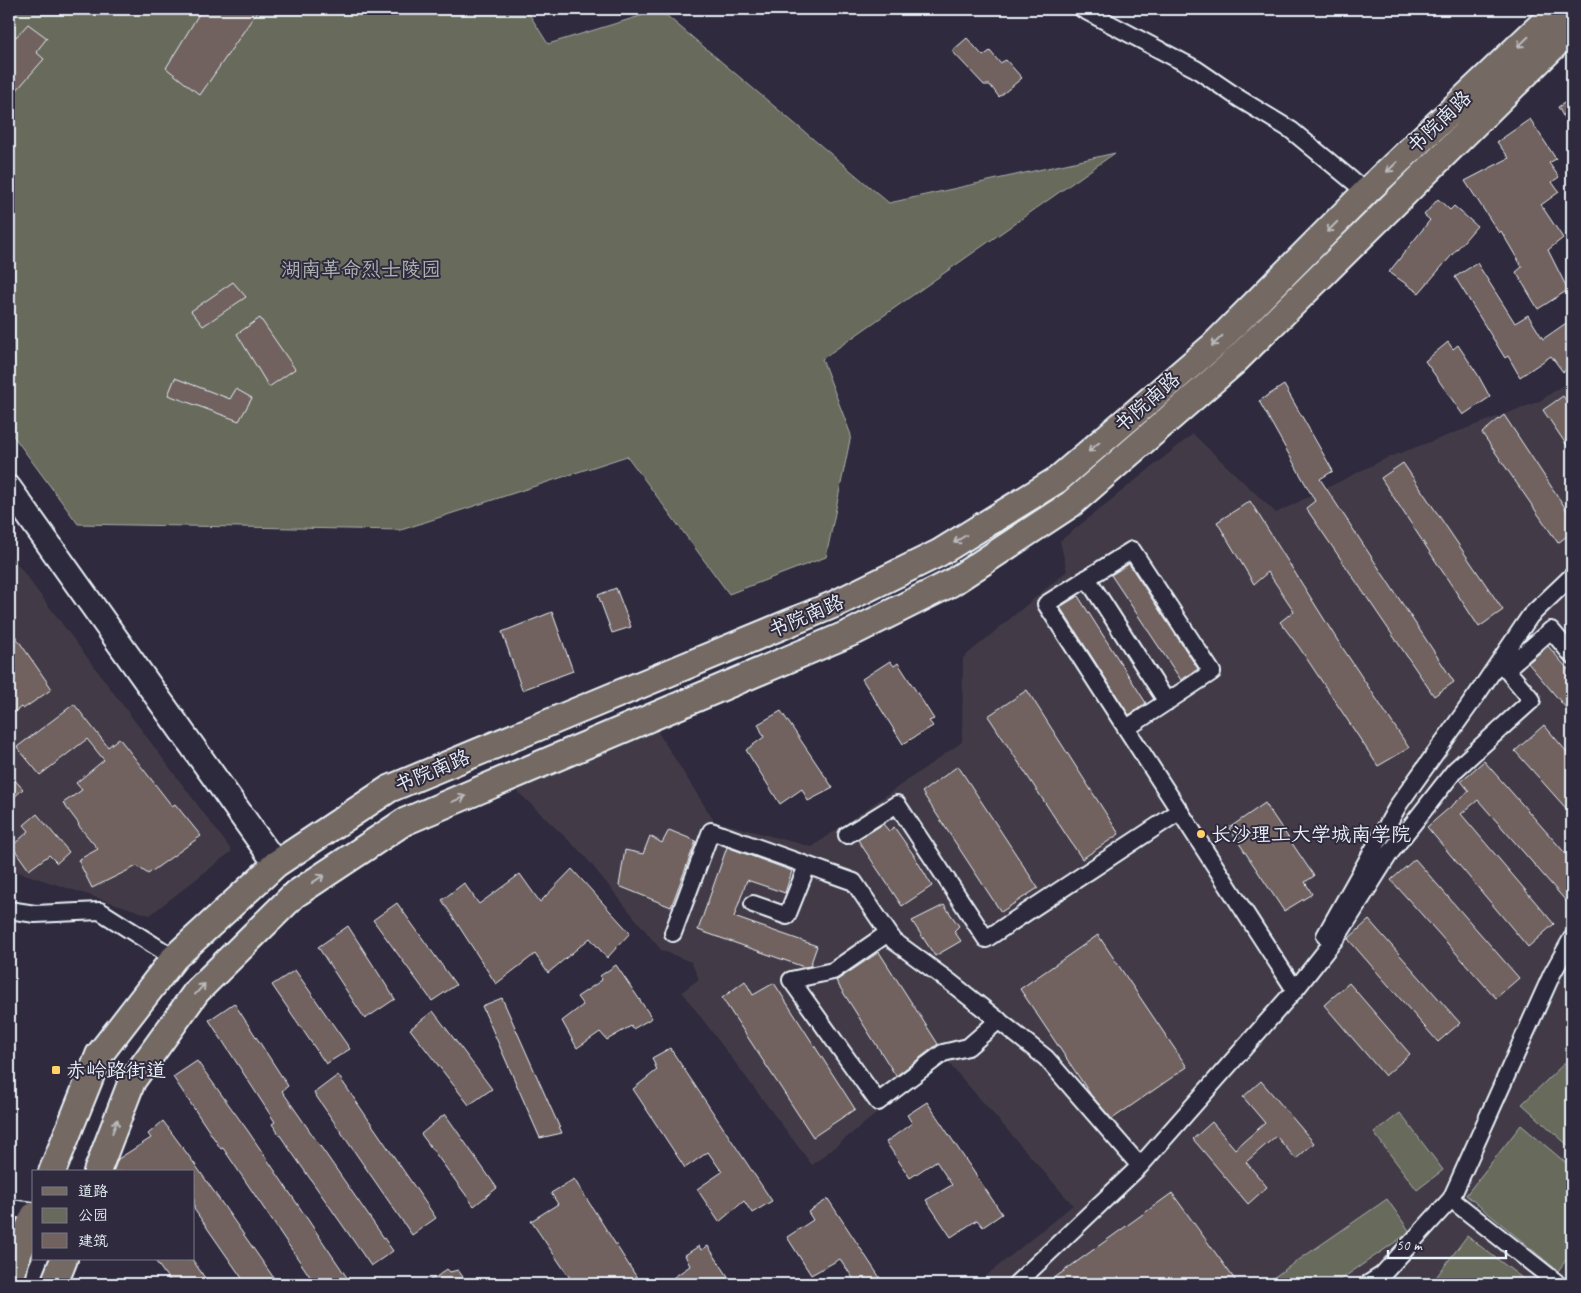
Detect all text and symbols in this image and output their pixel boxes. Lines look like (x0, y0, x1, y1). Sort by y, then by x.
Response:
one-way arrow (1516, 36, 1529, 48)
street label: 书院南路 (1402, 85, 1477, 159)
one-way arrow (1386, 161, 1399, 173)
one-way arrow (1326, 220, 1338, 233)
park label: 湖南革命烈士陵园 (281, 257, 441, 282)
one-way arrow (1211, 335, 1223, 347)
street label: 书院南路 (1109, 366, 1186, 438)
one-way arrow (1088, 442, 1101, 453)
one-way arrow (954, 535, 968, 545)
street label: 书院南路 (764, 588, 849, 643)
street label: 书院南路 (390, 743, 475, 798)
one-way arrow (451, 793, 466, 803)
place label: 长沙理工大学城南学院 (1211, 822, 1411, 847)
marker: 长沙理工大学城南学院 (1195, 828, 1207, 840)
one-way arrow (311, 874, 325, 884)
one-way arrow (194, 983, 206, 996)
place label: 赤岭路街道 (66, 1058, 166, 1083)
marker: 赤岭路街道 (50, 1064, 62, 1076)
one-way arrow (111, 1119, 120, 1134)
legend (32, 1170, 195, 1260)
text: 道路 (78, 1182, 108, 1201)
text: 公园 (78, 1206, 108, 1225)
scale bar (1388, 1228, 1506, 1260)
text: 建筑 (78, 1232, 108, 1251)
text: 50 m (1396, 1236, 1423, 1255)

